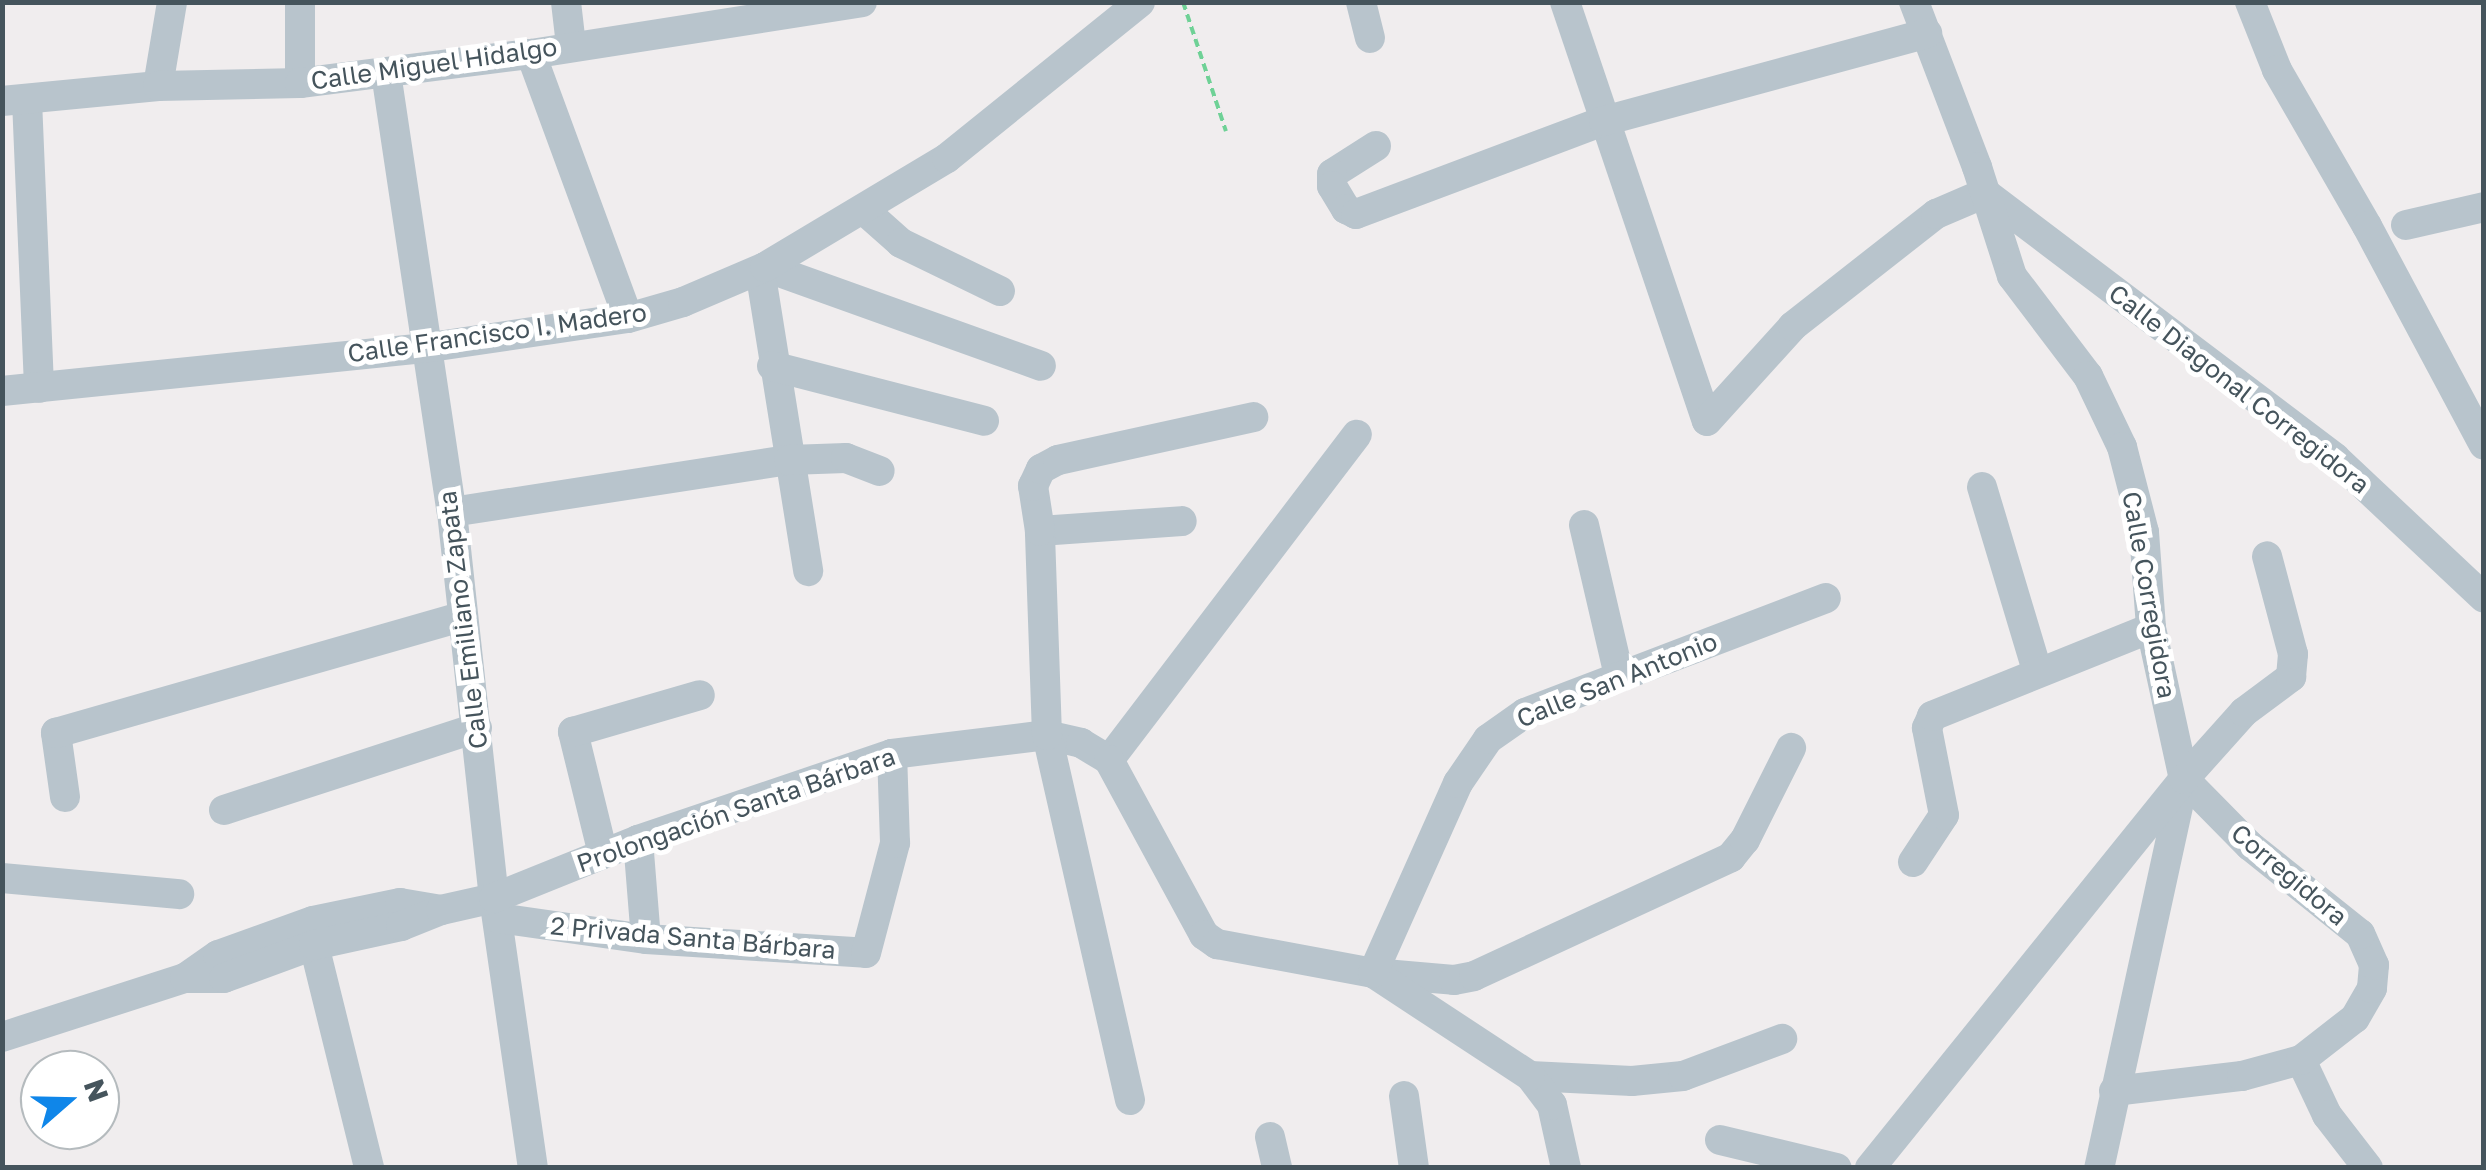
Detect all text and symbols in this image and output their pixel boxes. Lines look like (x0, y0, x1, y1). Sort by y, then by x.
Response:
street label: Calle Miguel Hidalgo (309, 32, 559, 96)
street label: Calle Diagonal Corregidora (2103, 278, 2375, 500)
street label: Calle Francisco I. Madero (346, 297, 648, 369)
street label: Calle Emiliano Zapata (432, 489, 494, 751)
street label: Calle Corregidora (2116, 489, 2182, 701)
street label: Calle San Antonio (1512, 626, 1722, 734)
street label: Prolongación Santa Bárbara (573, 741, 899, 879)
street label: Corregidora (2225, 818, 2353, 932)
street label: 2 Privada Santa Bárbara (549, 911, 837, 965)
north arrow (20, 1050, 120, 1150)
text: N (78, 1075, 116, 1106)

